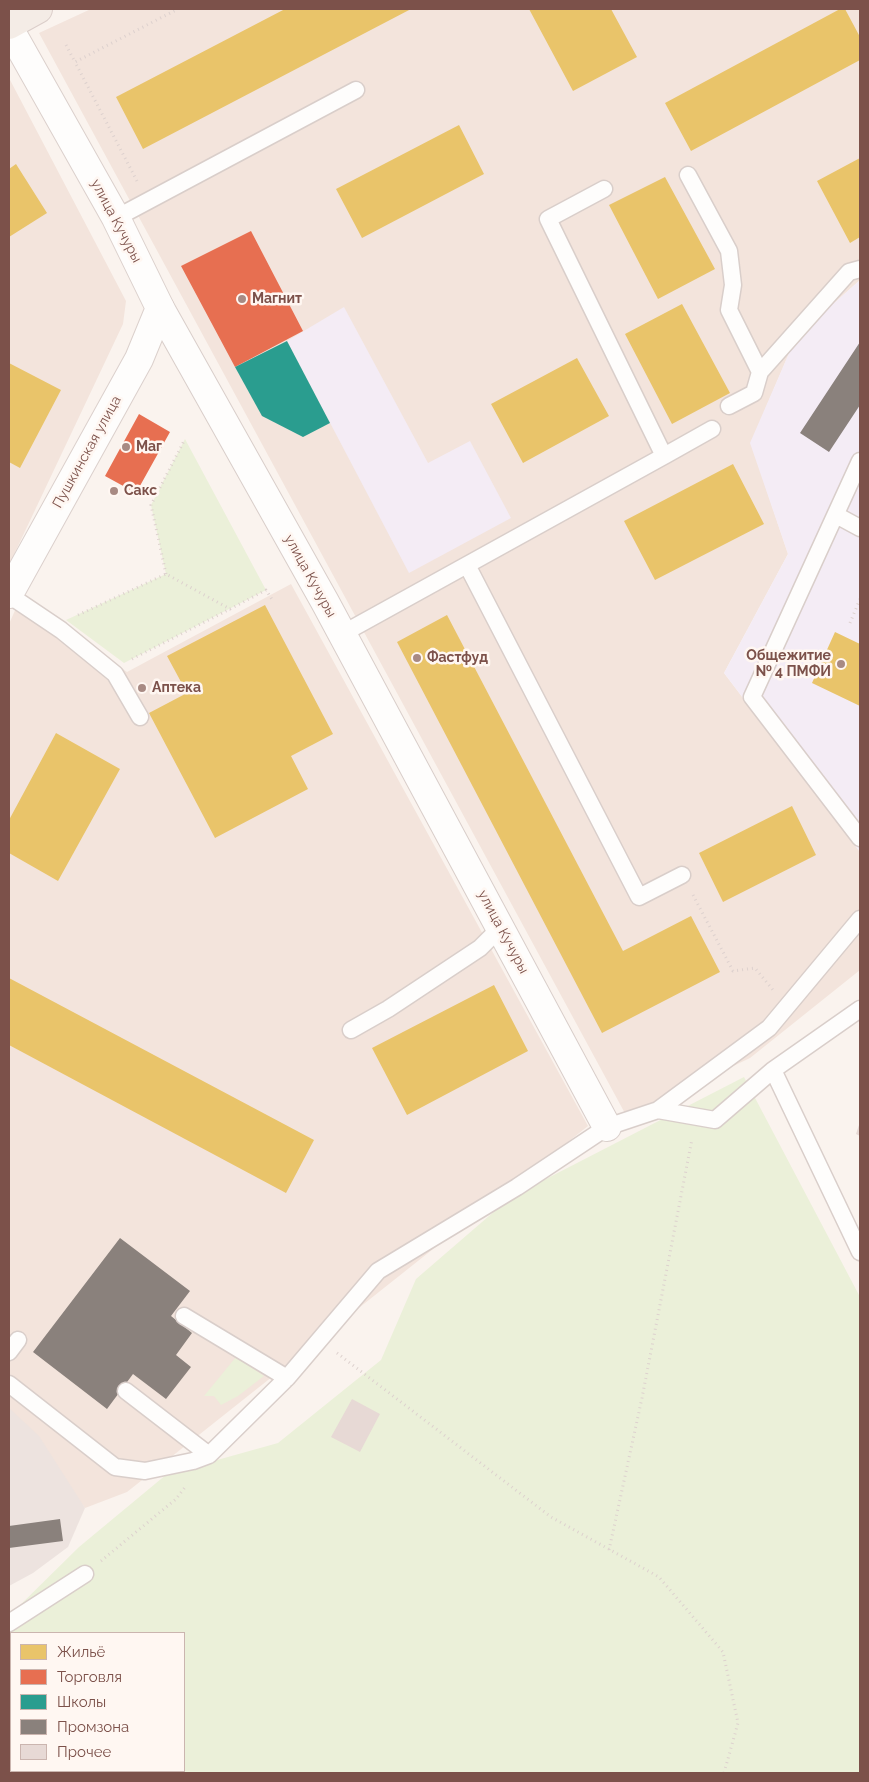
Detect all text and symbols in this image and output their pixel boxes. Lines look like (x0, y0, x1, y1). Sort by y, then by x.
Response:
street label: улица Кучуры (87, 176, 145, 266)
place label: Магнит (252, 291, 302, 307)
marker: Магнит (236, 293, 248, 305)
street label: Пушкинская улица (49, 393, 125, 511)
place label: Маг (136, 439, 162, 455)
marker: Маг (120, 441, 132, 453)
place label: Сакс (124, 483, 157, 499)
marker: Сакс (108, 485, 120, 497)
street label: улица Кучуры (280, 532, 340, 620)
place label: Общежитие № 4 ПМФИ (746, 648, 831, 680)
place label: Фастфуд (427, 650, 488, 666)
marker: Фастфуд (411, 652, 423, 664)
marker: Общежитие № 4 ПМФИ (835, 658, 847, 670)
place label: Аптека (152, 680, 201, 696)
marker: Аптека (136, 682, 148, 694)
street label: улица Кучуры (474, 887, 532, 977)
legend (10, 1632, 185, 1772)
text: Жильё (57, 1643, 105, 1661)
text: Торговля (57, 1668, 122, 1686)
text: Школы (57, 1693, 106, 1711)
text: Промзона (57, 1718, 129, 1736)
text: Прочее (57, 1743, 111, 1761)

